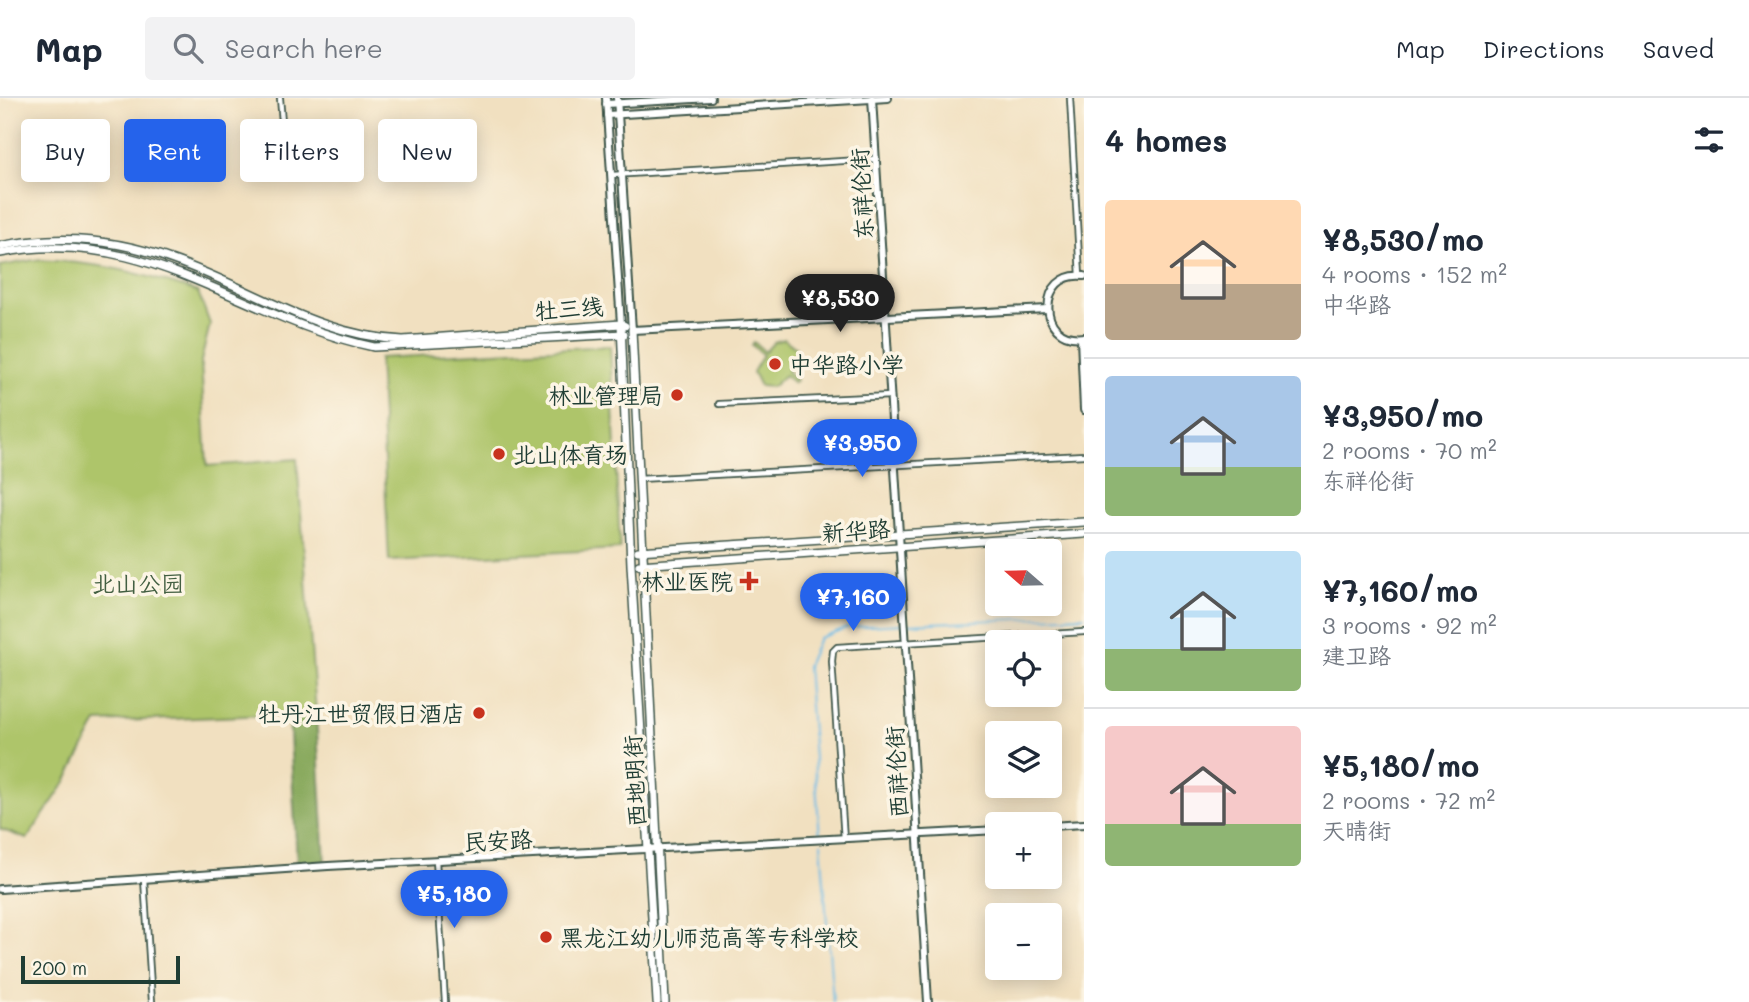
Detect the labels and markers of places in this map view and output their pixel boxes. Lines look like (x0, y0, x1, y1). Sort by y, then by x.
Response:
pin: ¥8,530 (783, 274, 897, 334)
place label: 中华路小学 (789, 349, 904, 379)
marker: 中华路小学 (767, 356, 783, 372)
place label: 林业管理局 (548, 380, 663, 410)
marker: 林业管理局 (669, 387, 685, 403)
pin: ¥3,950 (805, 420, 919, 479)
place label: 北山体育场 (513, 439, 628, 469)
marker: 北山体育场 (491, 446, 507, 462)
place label: 林业医院 (641, 566, 733, 596)
marker: 林业医院 (739, 571, 759, 591)
pin: ¥7,160 (796, 574, 910, 633)
place label: 牡丹江世贸假日酒店 (258, 698, 465, 728)
marker: 牡丹江世贸假日酒店 (471, 705, 487, 721)
pin: ¥5,180 (397, 870, 511, 930)
place label: 黑龙江幼儿师范高等专科学校 (560, 922, 859, 952)
marker: 黑龙江幼儿师范高等专科学校 (538, 929, 554, 945)

